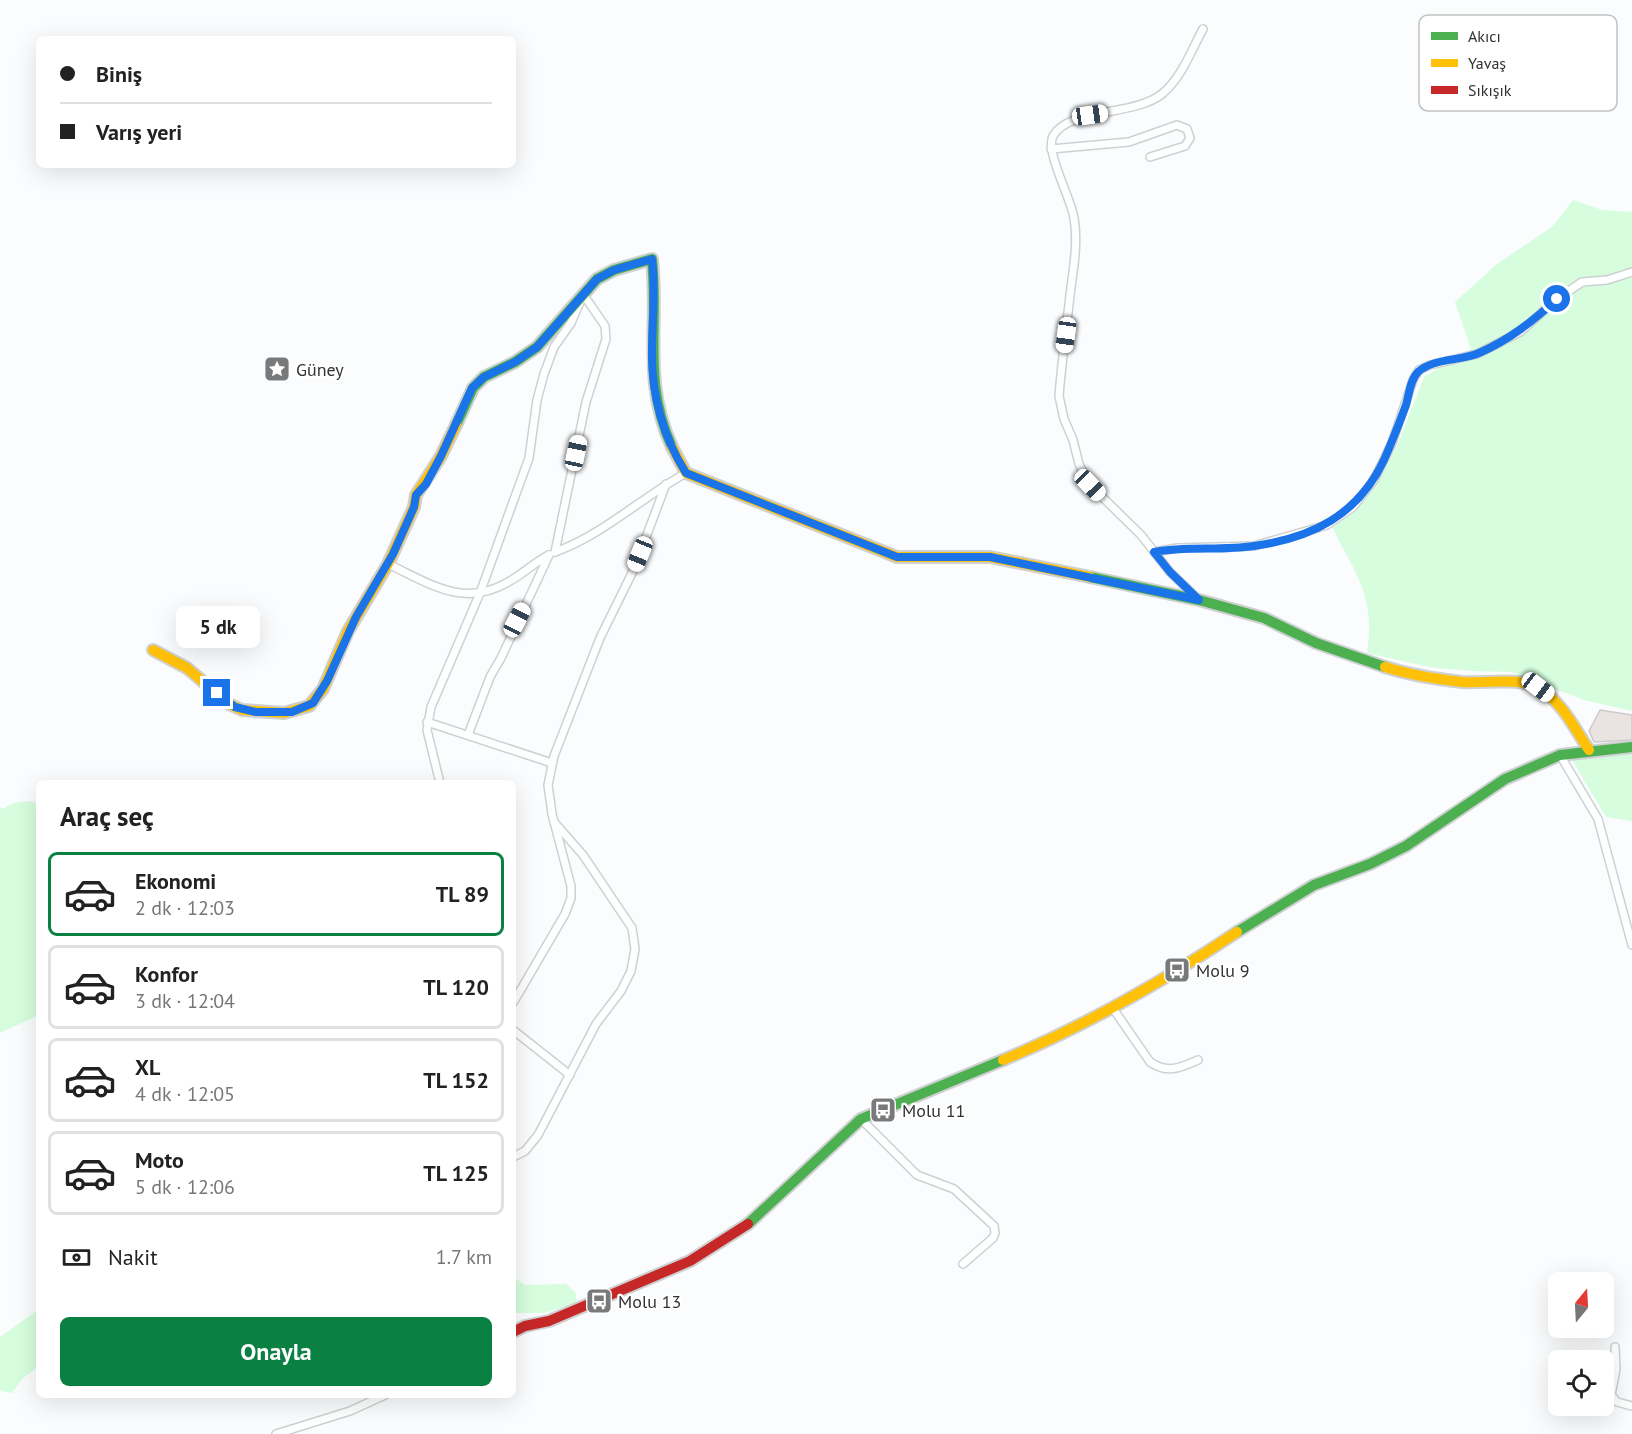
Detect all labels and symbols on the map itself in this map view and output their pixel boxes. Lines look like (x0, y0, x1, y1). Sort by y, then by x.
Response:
legend (1419, 15, 1617, 111)
text: Akıcı (1468, 26, 1501, 46)
text: Yavaş (1468, 53, 1506, 73)
text: Sıkışık (1468, 80, 1512, 100)
car (1071, 104, 1109, 126)
route start (1543, 285, 1570, 312)
car (1055, 316, 1077, 354)
place icon: Güney (262, 354, 292, 384)
place label: Güney (296, 358, 344, 381)
car (563, 434, 589, 472)
car (1071, 466, 1109, 504)
car (625, 534, 655, 574)
car (501, 600, 533, 640)
callout: 5 dk (175, 606, 259, 648)
car (1518, 669, 1558, 705)
route end (203, 679, 230, 706)
bus stop icon: Molu 9 (1162, 955, 1192, 985)
place label: Molu 9 (1196, 959, 1249, 982)
bus stop icon: Molu 11 (868, 1095, 898, 1125)
place label: Molu 11 (902, 1099, 965, 1122)
north arrow (1548, 1272, 1614, 1338)
bus stop icon: Molu 13 (584, 1286, 614, 1316)
place label: Molu 13 (618, 1290, 681, 1313)

